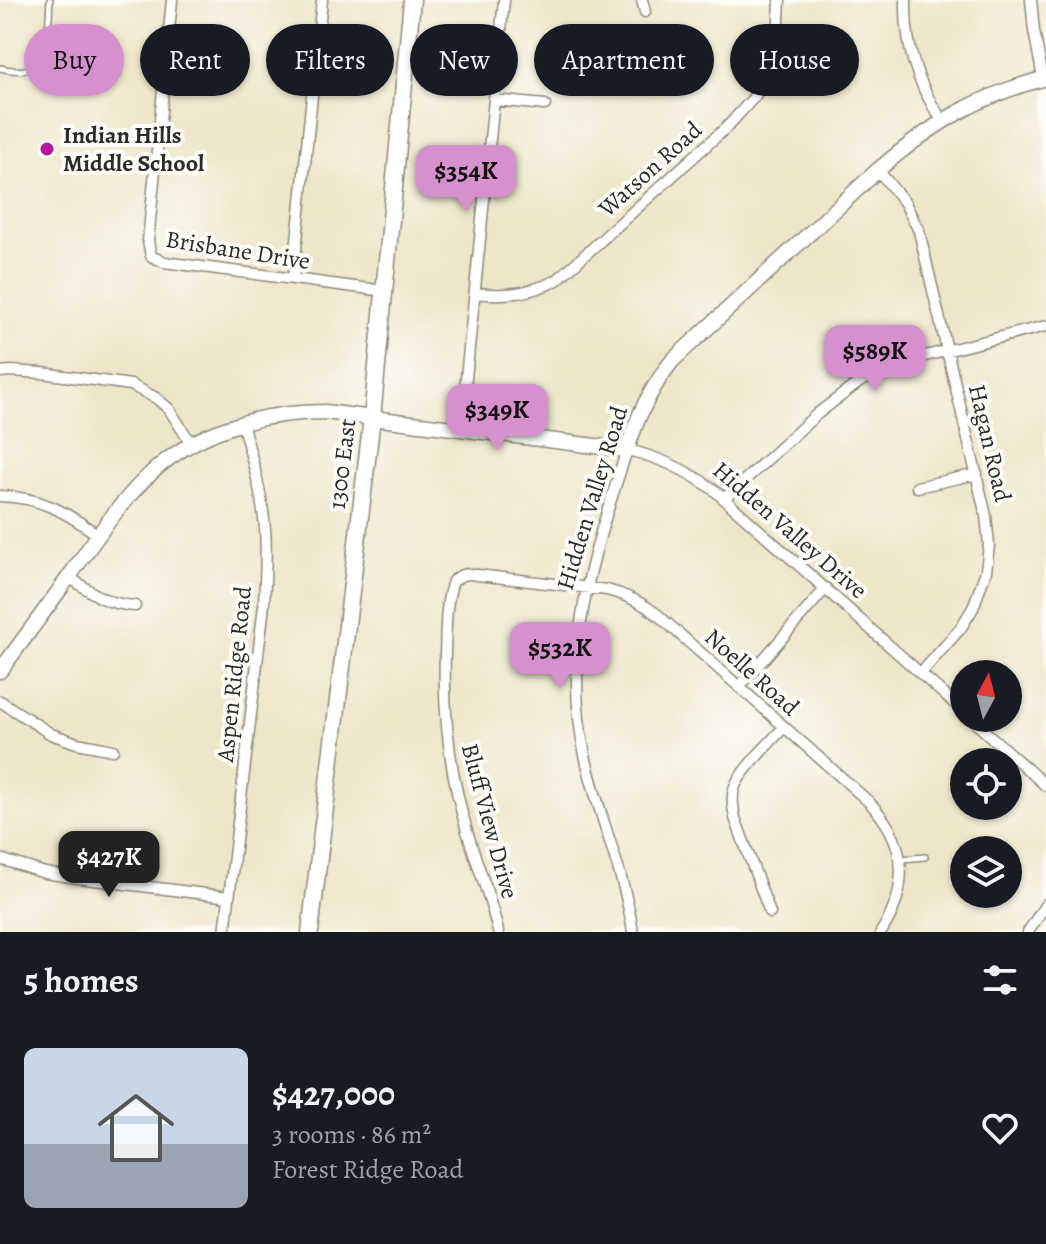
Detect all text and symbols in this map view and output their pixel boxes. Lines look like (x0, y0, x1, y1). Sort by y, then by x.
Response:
chip: Buy (24, 24, 124, 96)
chip: Rent (140, 24, 250, 96)
chip: Filters (266, 24, 394, 96)
chip: New (410, 24, 518, 96)
chip: Apartment (534, 24, 714, 96)
chip: House (730, 24, 859, 96)
street label: Watson Road (591, 114, 709, 225)
place label: Indian Hills Middle School (63, 119, 205, 179)
marker: Indian Hills Middle School (38, 140, 56, 158)
pin: $354K (410, 145, 522, 213)
text: $354K (434, 153, 498, 188)
street label: Brisbane Drive (164, 223, 312, 277)
pin: $589K (819, 325, 931, 393)
text: $589K (843, 333, 907, 368)
street label: Hagan Road (961, 381, 1019, 505)
pin: $349K (441, 384, 553, 452)
text: $349K (465, 392, 529, 427)
street label: Hidden Valley Road (549, 402, 635, 594)
street label: 1300 East (321, 417, 363, 511)
street label: Hidden Valley Drive (706, 454, 874, 606)
street label: Aspen Ridge Road (209, 584, 259, 764)
street label: Noelle Road (698, 621, 806, 723)
pin: $532K (504, 622, 616, 690)
text: $532K (528, 630, 592, 665)
north arrow (950, 660, 1022, 732)
map controls (950, 660, 1022, 908)
street label: Bluff View Drive (454, 740, 526, 902)
button: locate (950, 748, 1022, 820)
pin: $427K (53, 831, 165, 899)
button: layers (950, 836, 1022, 908)
text: $427K (76, 839, 142, 874)
text: 5 homes (24, 957, 139, 1004)
icon: filters (978, 958, 1022, 1002)
text: $427,000 (272, 1070, 395, 1117)
icon: home (88, 1080, 184, 1176)
icon: heart (978, 1106, 1022, 1150)
text: 3 rooms · 86 m² (272, 1117, 431, 1152)
text: Forest Ridge Road (272, 1152, 464, 1187)

